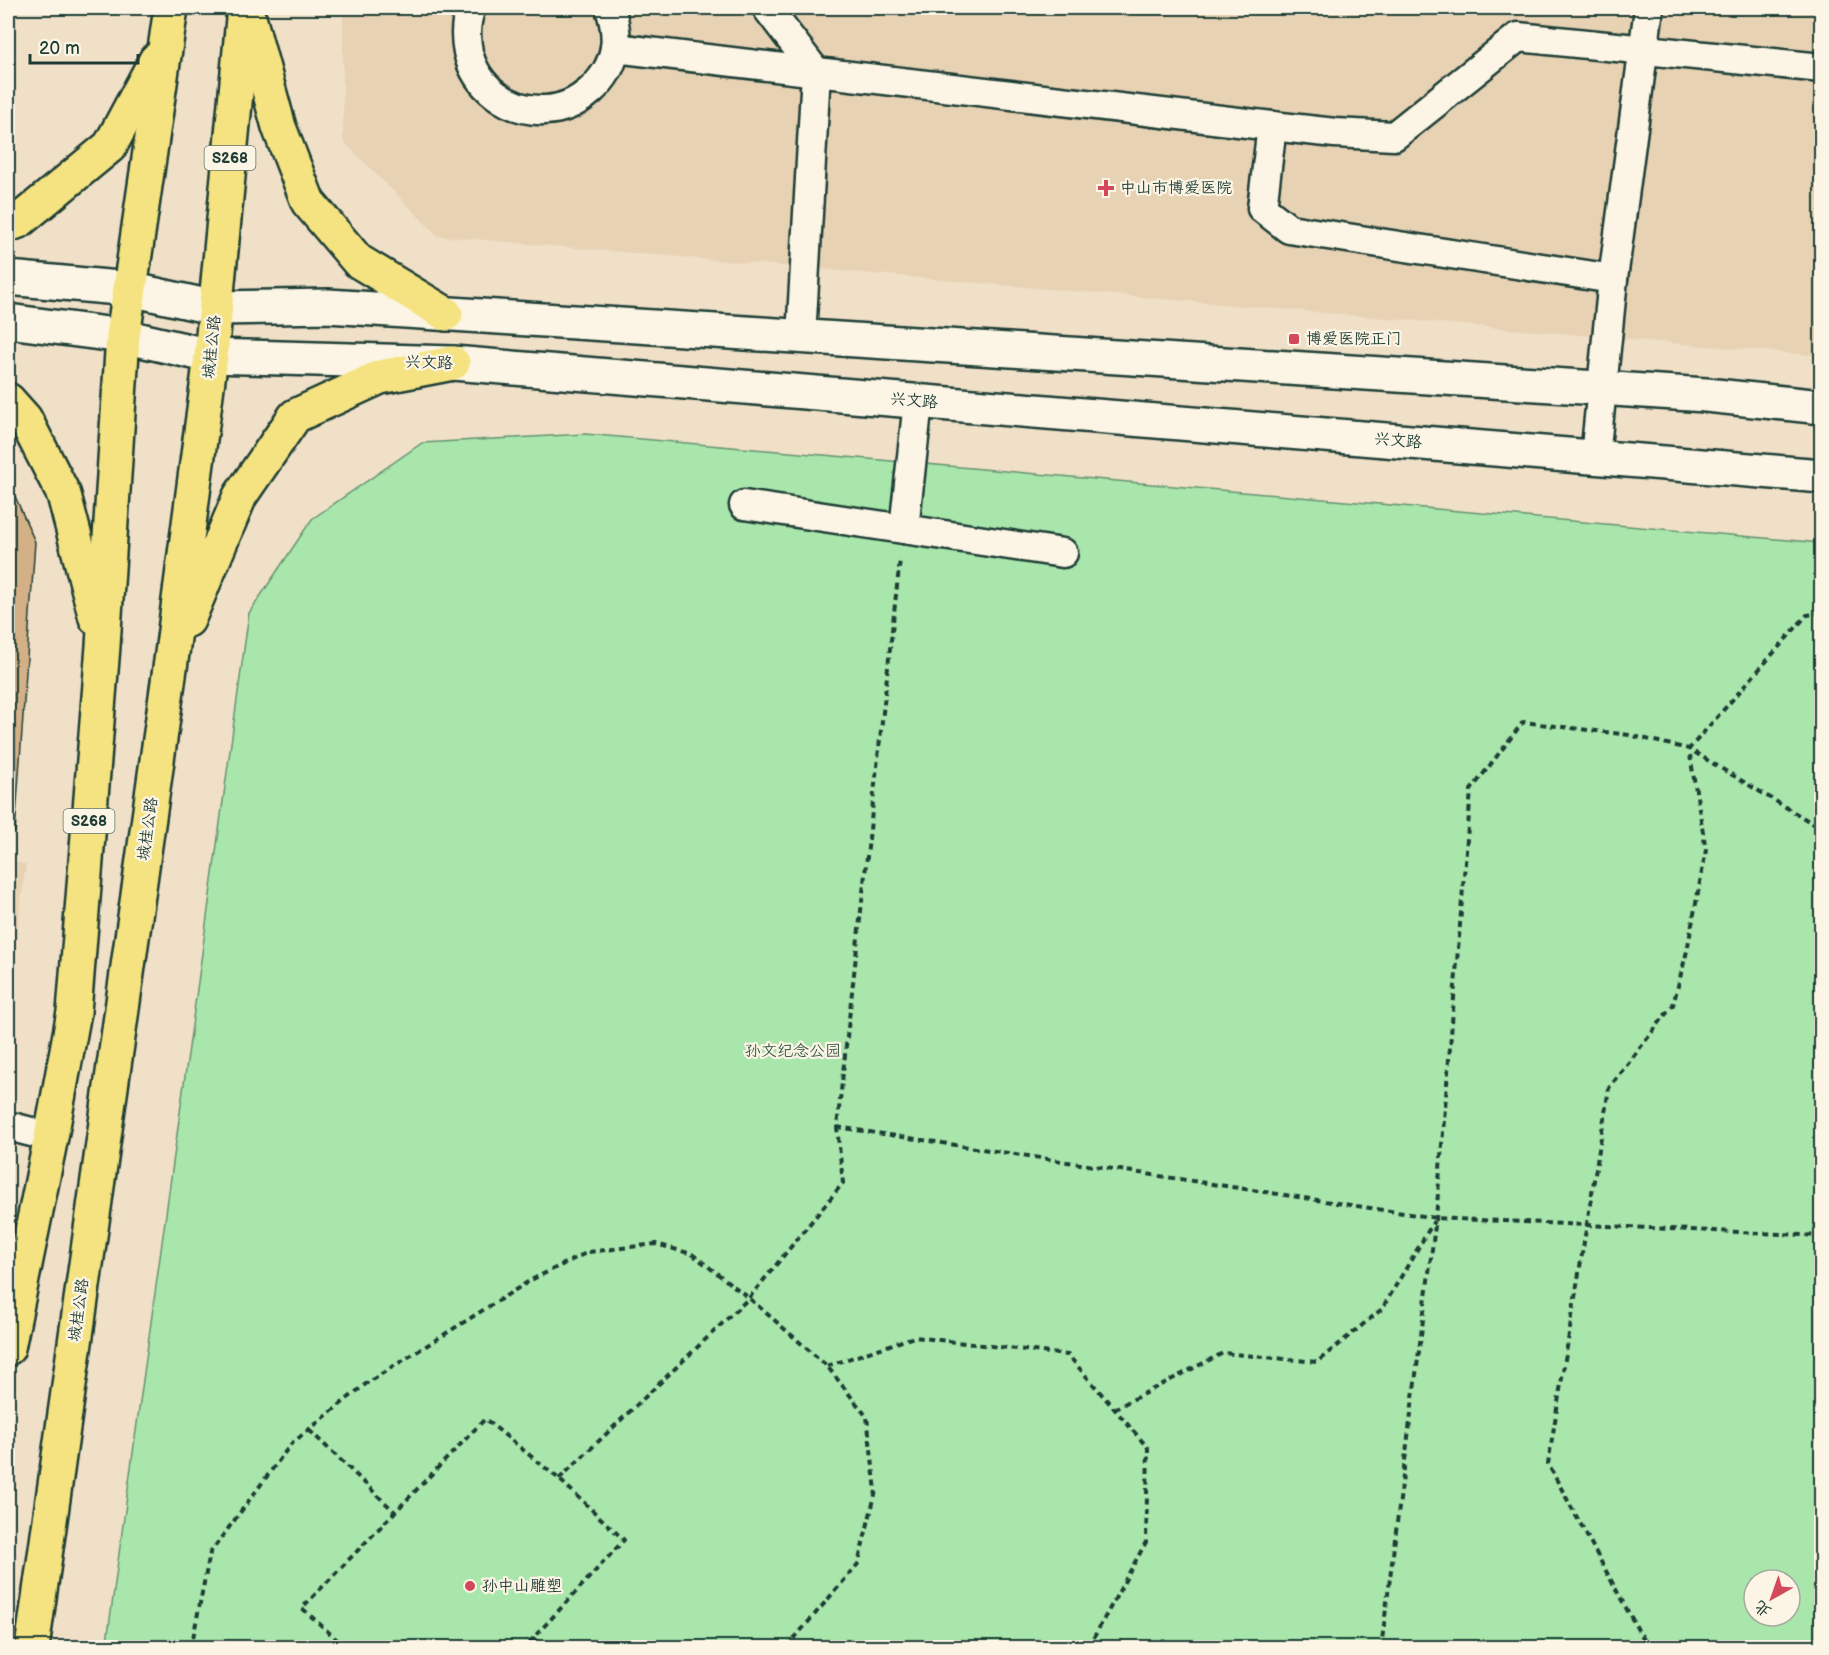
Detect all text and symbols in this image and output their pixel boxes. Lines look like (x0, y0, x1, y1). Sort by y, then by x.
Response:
scale bar (30, 27, 138, 65)
text: 20 m (39, 38, 80, 59)
road number: S268 (204, 146, 256, 170)
marker: 中山市博爱医院 (1097, 179, 1115, 197)
place label: 中山市博爱医院 (1120, 179, 1232, 198)
street label: 城桂公路 (199, 314, 225, 380)
place label: 博爱医院正门 (1306, 330, 1402, 349)
marker: 博爱医院正门 (1287, 332, 1301, 346)
street label: 兴文路 (405, 353, 453, 373)
street label: 兴文路 (889, 389, 939, 413)
street label: 兴文路 (1373, 429, 1423, 453)
street label: 城桂公路 (134, 796, 162, 862)
road number: S268 (64, 809, 115, 833)
park label: 孙文纪念公园 (745, 1042, 841, 1061)
street label: 城桂公路 (65, 1277, 93, 1343)
north arrow (1742, 1568, 1802, 1628)
place label: 孙中山雕塑 (482, 1577, 562, 1596)
marker: 孙中山雕塑 (463, 1579, 477, 1593)
text: 北 (1751, 1596, 1776, 1621)

